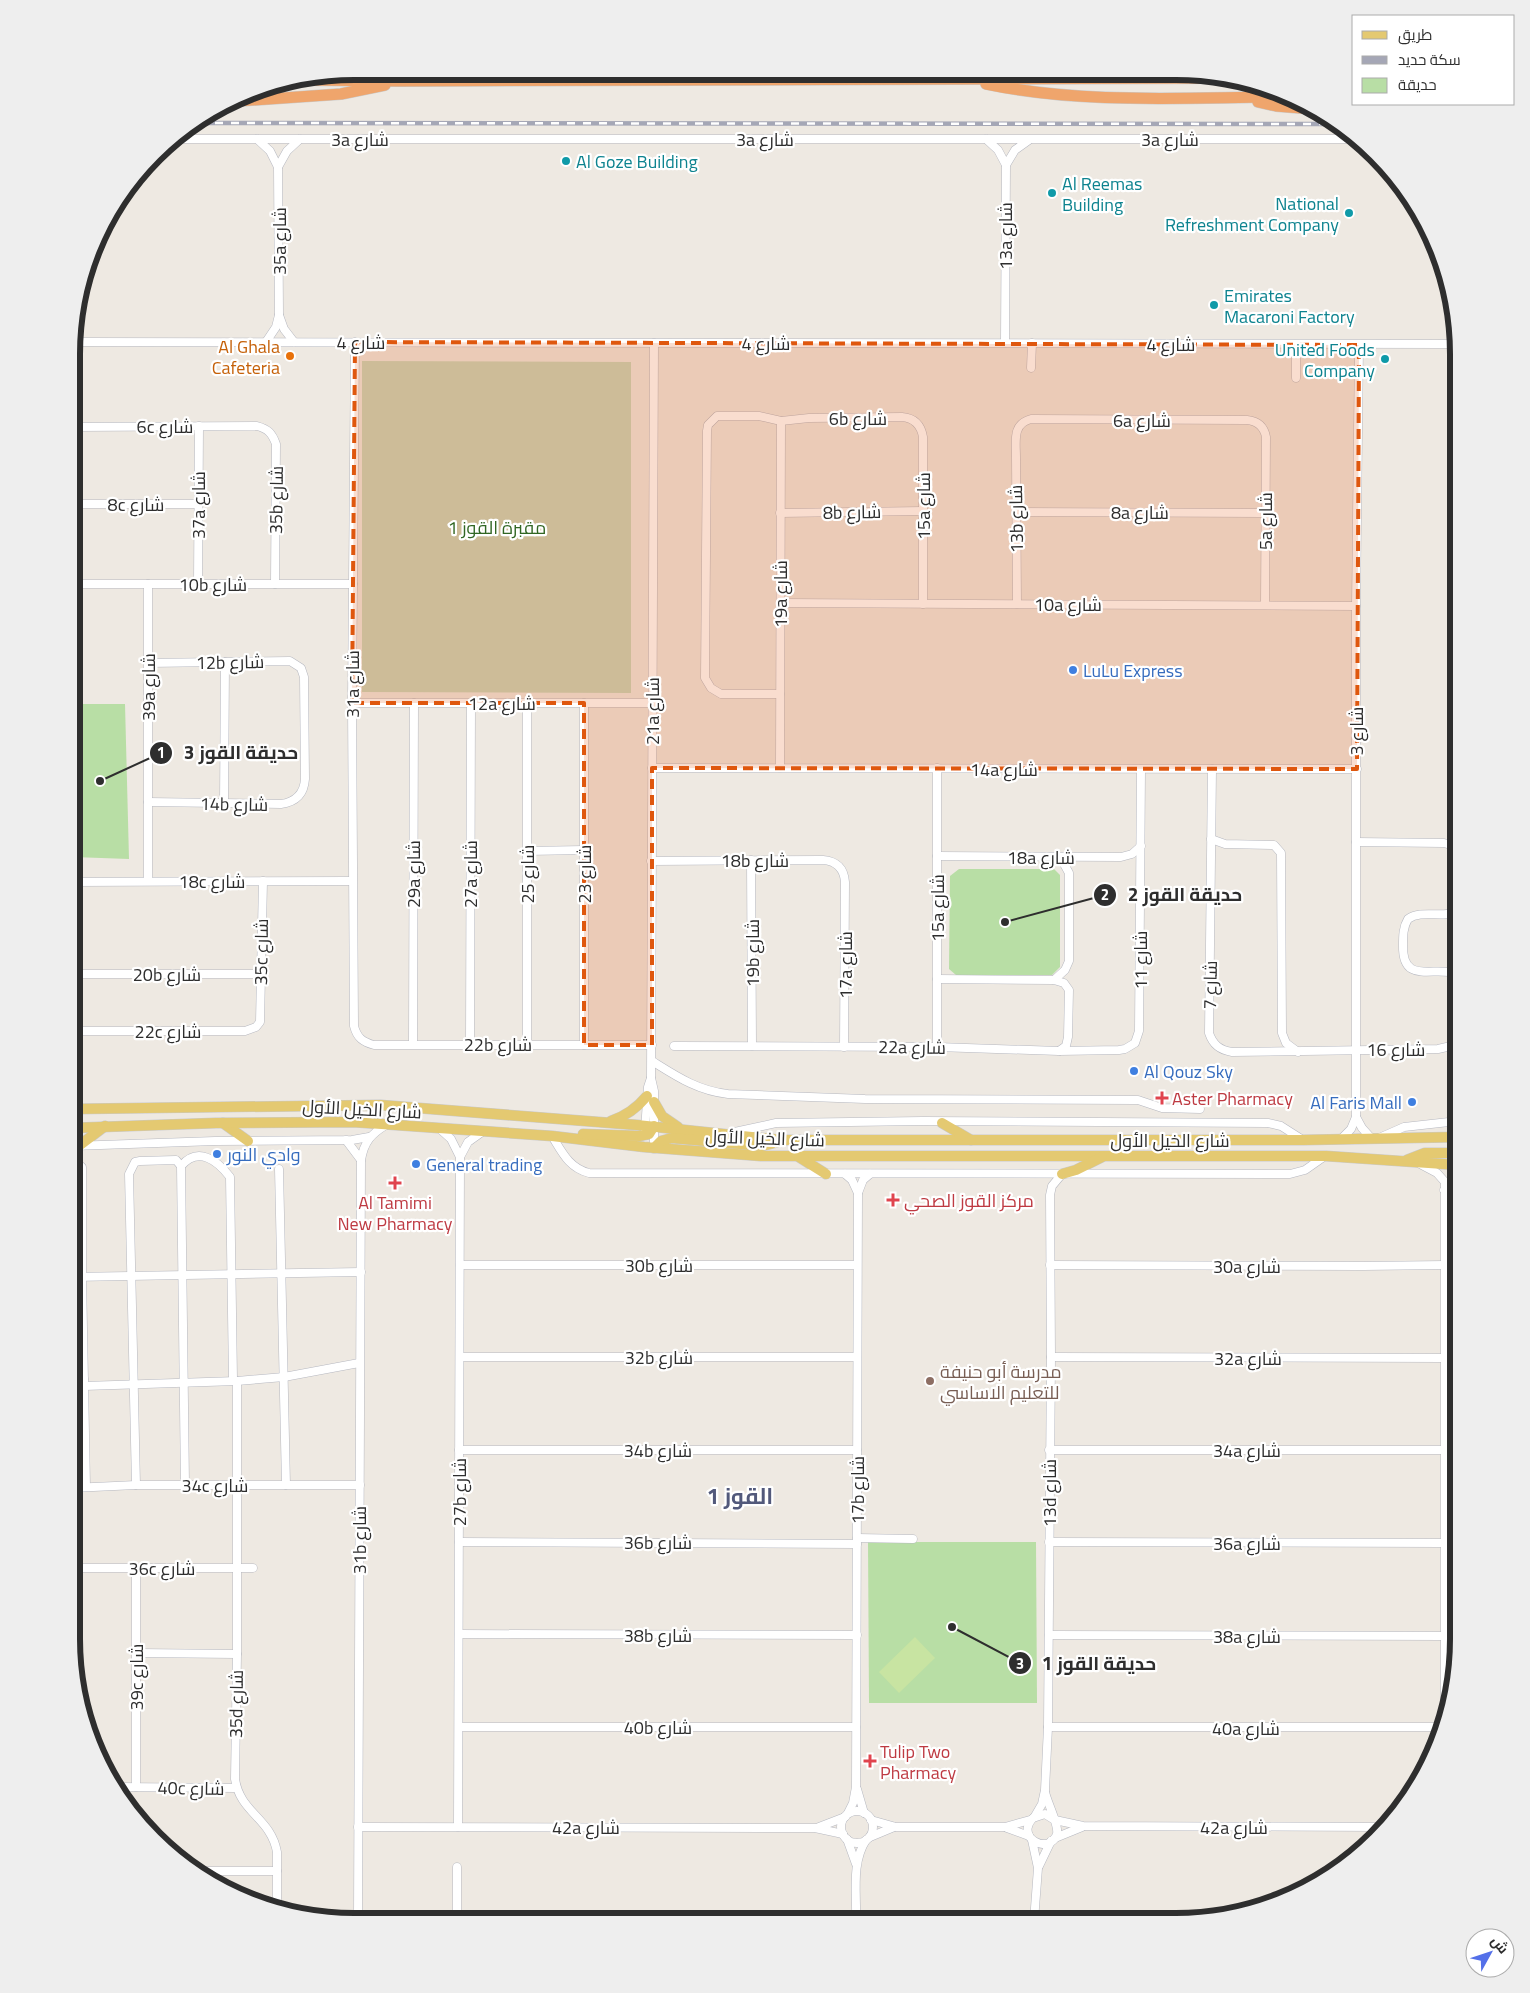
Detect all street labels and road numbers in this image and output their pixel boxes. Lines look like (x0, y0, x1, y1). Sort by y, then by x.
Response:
street label: 3a شارع (331, 126, 389, 153)
street label: 3a شارع (736, 126, 794, 153)
street label: 3a شارع (1141, 126, 1199, 153)
street label: 13a شارع (992, 202, 1019, 270)
street label: 35a شارع (266, 207, 293, 275)
street label: شارع 4 (337, 329, 385, 356)
street label: شارع 4 (742, 330, 790, 357)
street label: شارع 4 (1147, 331, 1195, 358)
street label: 6b شارع (829, 405, 887, 432)
street label: 6a شارع (1113, 407, 1171, 434)
street label: 6c شارع (137, 413, 193, 440)
street label: 35b شارع (262, 466, 290, 534)
street label: 37a شارع (185, 471, 212, 539)
street label: 15a شارع (910, 472, 937, 540)
street label: 13b شارع (1002, 485, 1030, 553)
street label: 8c شارع (108, 491, 164, 518)
street label: 5a شارع (1252, 492, 1279, 550)
street label: 8b شارع (823, 498, 881, 526)
street label: 8a شارع (1111, 499, 1169, 526)
street label: 19a شارع (767, 560, 794, 628)
street label: 10b شارع (179, 571, 247, 598)
street label: 10a شارع (1034, 591, 1102, 618)
street label: 12b شارع (196, 648, 264, 676)
street label: 31a شارع (339, 650, 366, 718)
street label: 39a شارع (135, 653, 162, 721)
street label: 21a شارع (639, 677, 666, 745)
street label: 12a شارع (468, 690, 536, 717)
street label: شارع 3 (1343, 707, 1370, 755)
street label: 14a شارع (970, 756, 1038, 783)
street label: 14b شارع (200, 790, 268, 818)
street label: 29a شارع (400, 840, 427, 908)
street label: 27a شارع (457, 840, 484, 908)
street label: 18a شارع (1007, 844, 1075, 871)
street label: شارع 25 (514, 845, 541, 904)
street label: شارع 23 (571, 845, 598, 904)
street label: 18b شارع (721, 847, 789, 874)
street label: 18c شارع (179, 868, 245, 895)
street label: 15a شارع (924, 874, 951, 942)
street label: 35c شارع (247, 918, 275, 986)
street label: 19b شارع (739, 919, 766, 987)
street label: 17a شارع (832, 931, 859, 999)
street label: شارع 11 (1127, 931, 1154, 990)
street label: شارع 7 (1196, 960, 1224, 1010)
street label: 20b شارع (133, 961, 201, 988)
street label: 22c شارع (135, 1018, 201, 1045)
street label: 22b شارع (464, 1031, 532, 1058)
street label: 22a شارع (878, 1033, 946, 1061)
street label: شارع 16 (1367, 1036, 1426, 1063)
street label: شارع الخيل الأول (302, 1092, 422, 1126)
street label: شارع الخيل الأول (705, 1122, 825, 1154)
street label: شارع الخيل الأول (1110, 1127, 1230, 1154)
street label: 30b شارع (625, 1252, 693, 1279)
street label: 30a شارع (1213, 1253, 1281, 1280)
street label: 32b شارع (625, 1344, 693, 1371)
street label: 32a شارع (1214, 1345, 1282, 1372)
street label: 34b شارع (624, 1437, 692, 1464)
street label: 34a شارع (1213, 1437, 1281, 1464)
street label: 17b شارع (844, 1456, 871, 1524)
street label: 27b شارع (446, 1458, 473, 1526)
street label: 13d شارع (1036, 1459, 1063, 1527)
street label: 34c شارع (182, 1472, 248, 1499)
street label: 31b شارع (346, 1506, 373, 1574)
street label: 36b شارع (624, 1529, 692, 1556)
street label: 36a شارع (1213, 1530, 1281, 1557)
street label: 36c شارع (129, 1555, 195, 1582)
street label: 38b شارع (624, 1622, 692, 1649)
street label: 38a شارع (1213, 1623, 1281, 1650)
street label: 39c شارع (123, 1644, 150, 1710)
street label: 35d شارع (222, 1670, 250, 1738)
street label: 40b شارع (624, 1714, 692, 1741)
street label: 40a شارع (1212, 1715, 1280, 1742)
street label: 40c شارع (157, 1774, 225, 1802)
street label: 42a شارع (552, 1814, 620, 1841)
street label: 42a شارع (1200, 1814, 1268, 1841)

